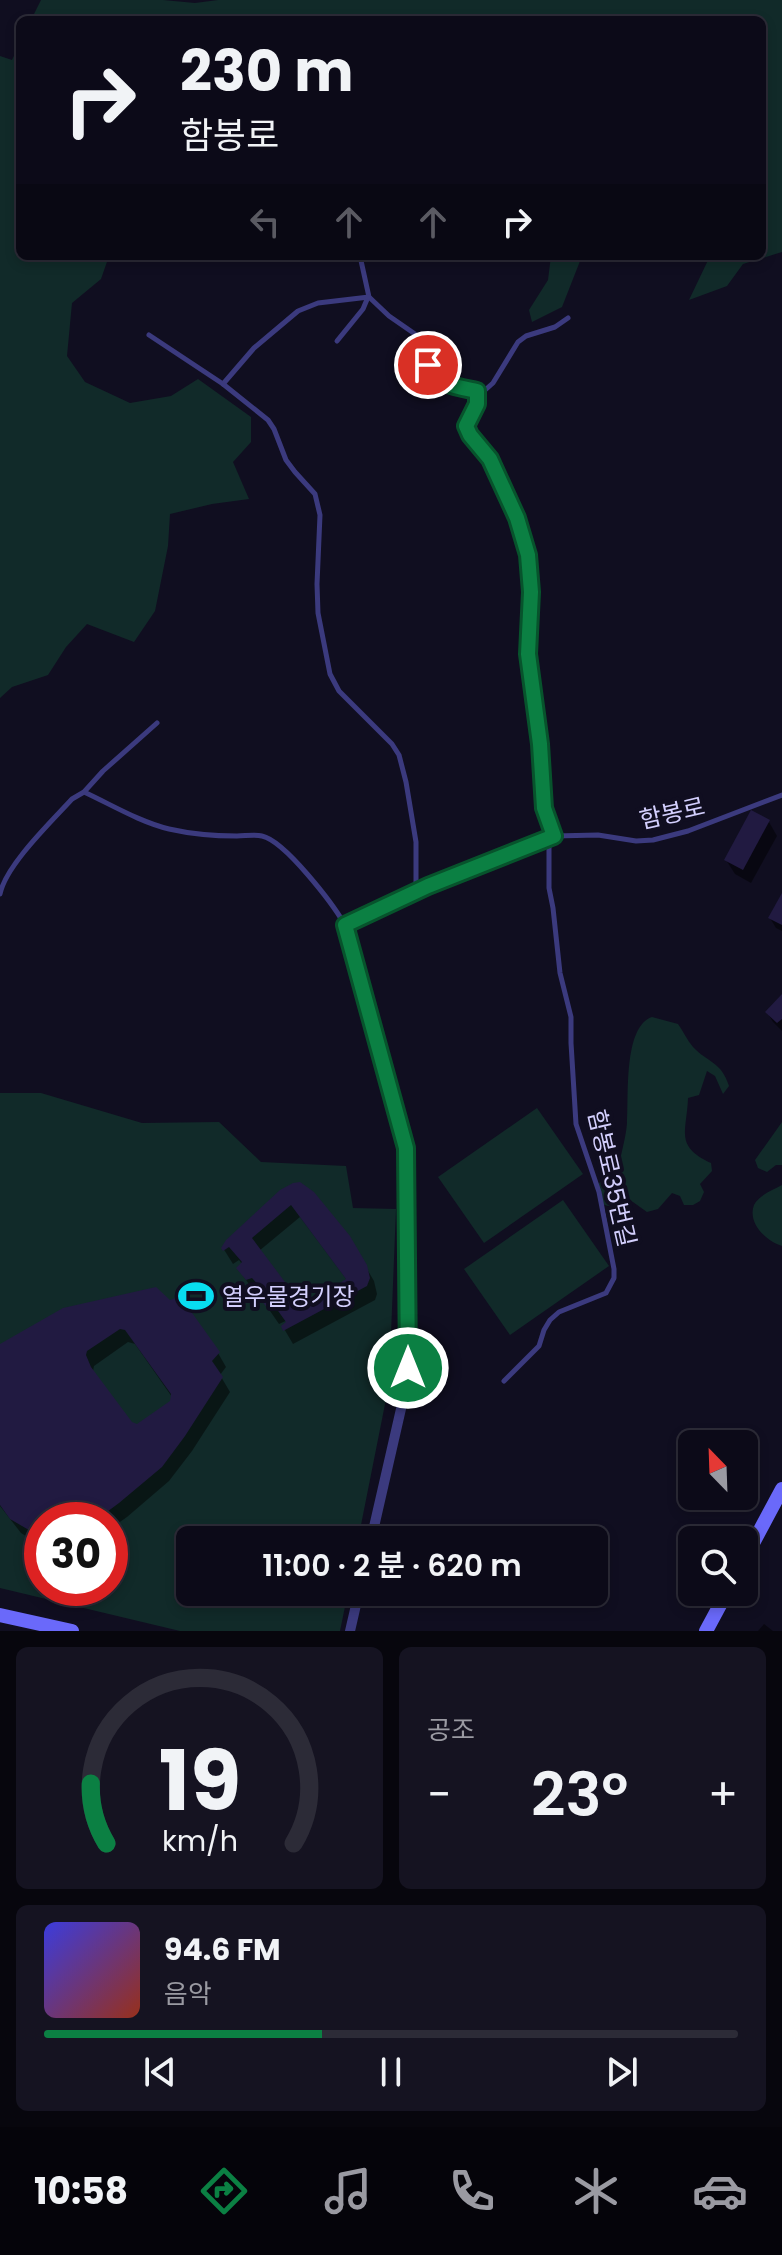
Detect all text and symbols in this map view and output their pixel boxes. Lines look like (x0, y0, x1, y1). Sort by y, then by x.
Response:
text: 230 m (180, 32, 354, 111)
icon: right (48, 48, 152, 152)
text: 함봉로 (180, 110, 279, 161)
icon: left (243, 200, 287, 244)
icon: ahead (327, 200, 371, 244)
icon: ahead (411, 200, 455, 244)
icon: right (495, 200, 539, 244)
pin (394, 331, 462, 399)
icon: arrive (406, 343, 450, 387)
street label: 함봉로 (636, 789, 708, 837)
street label: 함봉로35번길 (580, 1106, 644, 1250)
sports icon: 열우물경기장 (177, 1277, 215, 1315)
place label: 열우물경기장 (222, 1280, 354, 1313)
position arrow (366, 1326, 450, 1410)
north arrow (678, 1430, 758, 1510)
map controls (678, 1430, 758, 1606)
speed limit sign: 30 (24, 1502, 128, 1606)
button: search (678, 1526, 758, 1606)
text: 11:00 · 2 분 · 620 m (262, 1544, 522, 1587)
text: 공조 (427, 1712, 475, 1748)
text: 19 (158, 1723, 241, 1839)
text: 23° (531, 1753, 628, 1837)
text: − (427, 1764, 451, 1825)
text: + (708, 1764, 738, 1825)
text: km/h (161, 1821, 238, 1861)
text: 94.6 FM (164, 1928, 281, 1971)
text: 음악 (164, 1976, 212, 2012)
icon: previous (138, 2050, 182, 2094)
icon: pause (369, 2050, 413, 2094)
icon: next (600, 2050, 644, 2094)
icon: directions (196, 2163, 252, 2219)
icon: music (320, 2163, 376, 2219)
icon: phone (444, 2163, 500, 2219)
icon: climate (568, 2163, 624, 2219)
icon: car (692, 2163, 748, 2219)
text: 10:58 (34, 2166, 128, 2217)

